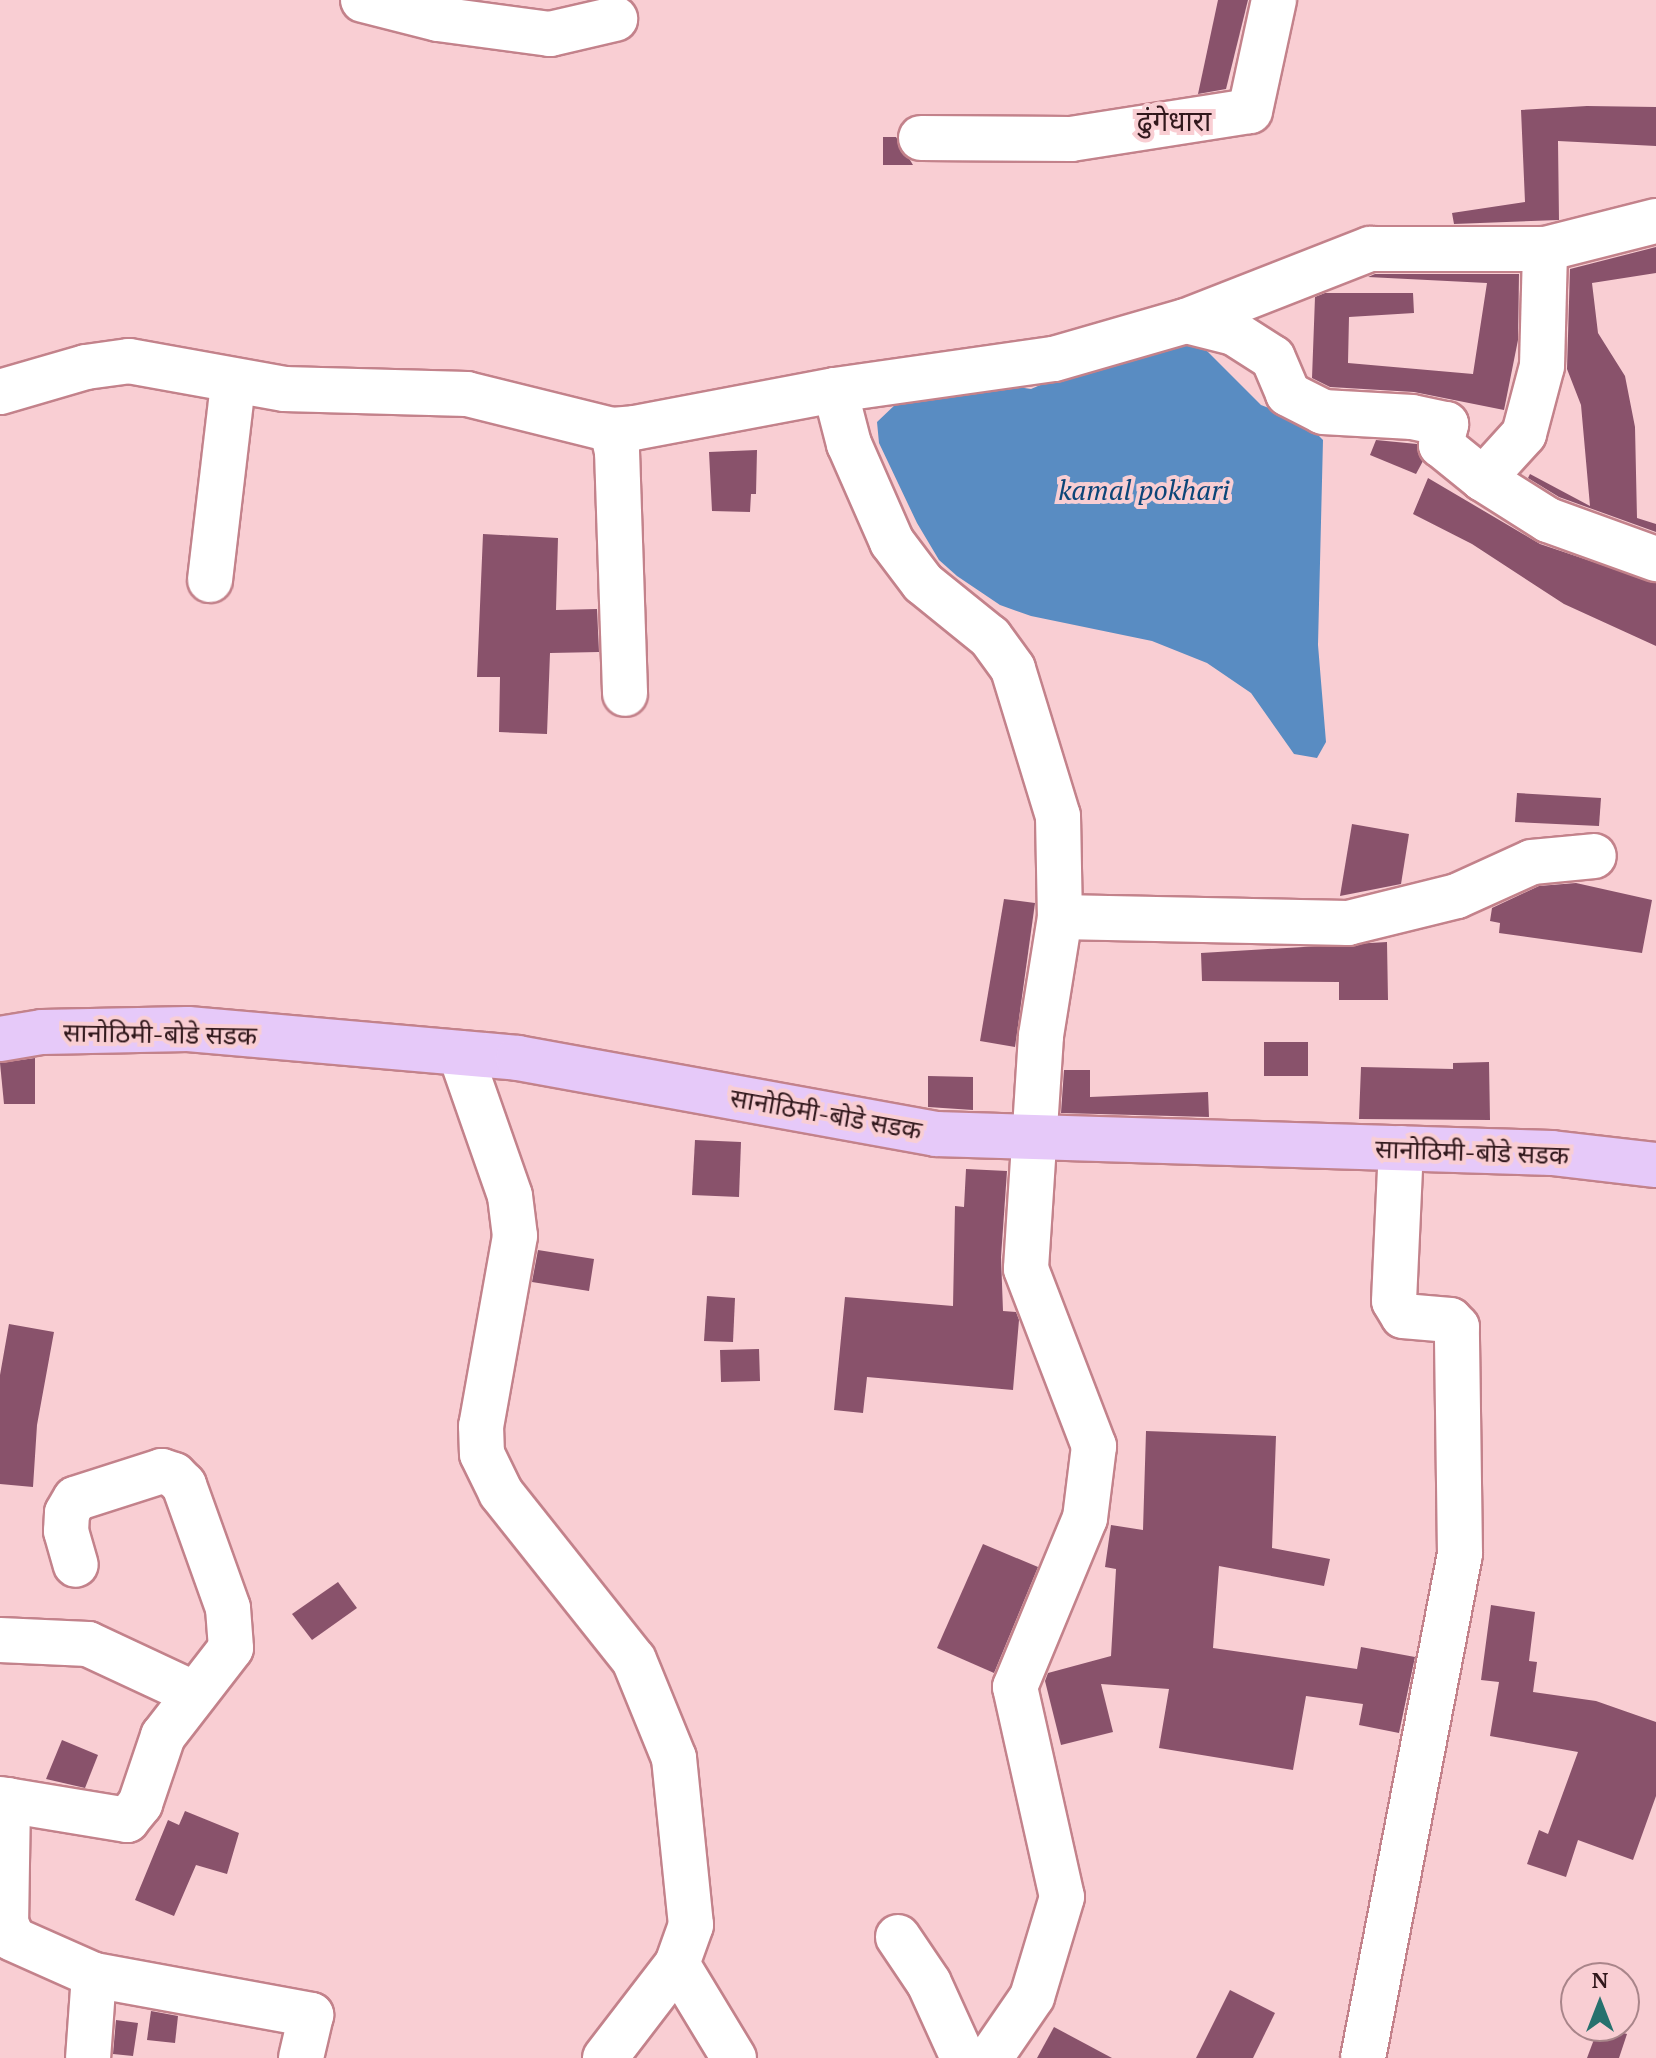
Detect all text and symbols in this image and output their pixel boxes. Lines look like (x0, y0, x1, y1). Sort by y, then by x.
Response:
district label: ढुंगेधारा (1137, 104, 1211, 138)
water label: kamal pokhari (1058, 473, 1230, 507)
street label: सानोठिमी-बोडे सडक (63, 1017, 257, 1051)
street label: सानोठिमी-बोडे सडक (728, 1082, 924, 1146)
street label: सानोठिमी-बोडे सडक (1375, 1133, 1569, 1171)
north arrow (1560, 1962, 1640, 2042)
text: N (1592, 1965, 1608, 1994)

